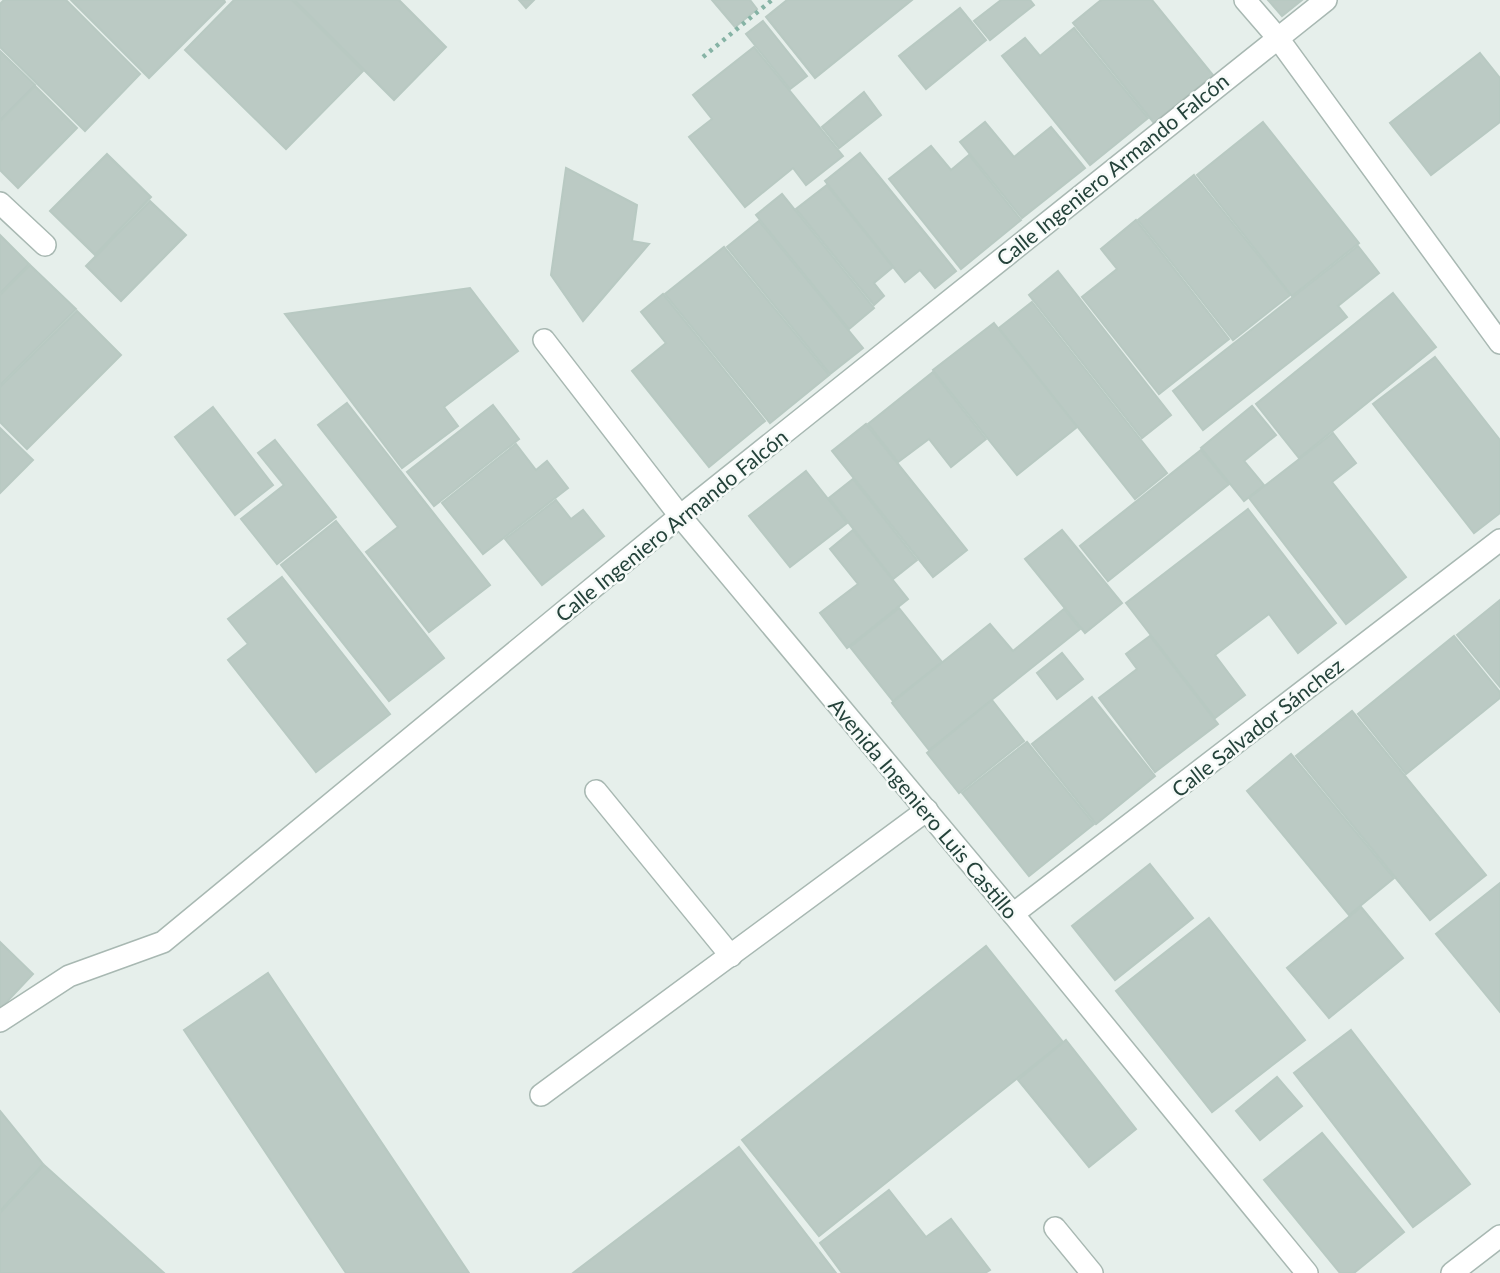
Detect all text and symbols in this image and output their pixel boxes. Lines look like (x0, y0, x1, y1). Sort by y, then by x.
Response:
street label: Calle Ingeniero Armando Falcón (991, 68, 1233, 270)
street label: Calle Ingeniero Armando Falcón (550, 424, 792, 626)
street label: Calle Salvador Sánchez (1166, 652, 1348, 802)
street label: Avenida Ingeniero Luis Castillo (824, 692, 1024, 924)

